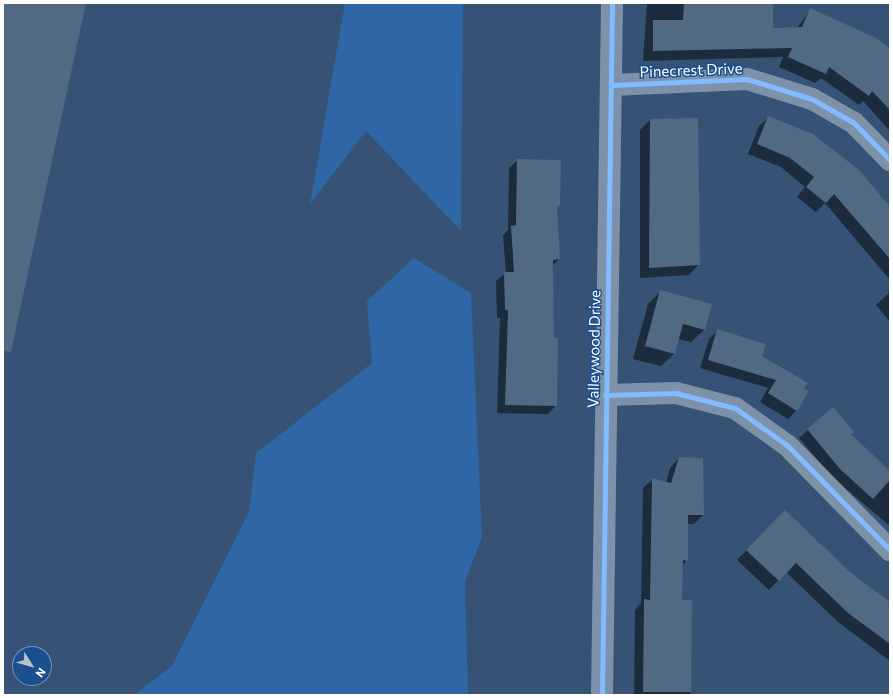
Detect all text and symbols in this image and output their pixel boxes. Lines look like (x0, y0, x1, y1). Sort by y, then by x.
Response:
street label: Pinecrest Drive (639, 59, 743, 81)
street label: Valleywood Drive (584, 290, 604, 408)
north arrow (12, 646, 52, 686)
text: N (34, 666, 49, 680)

